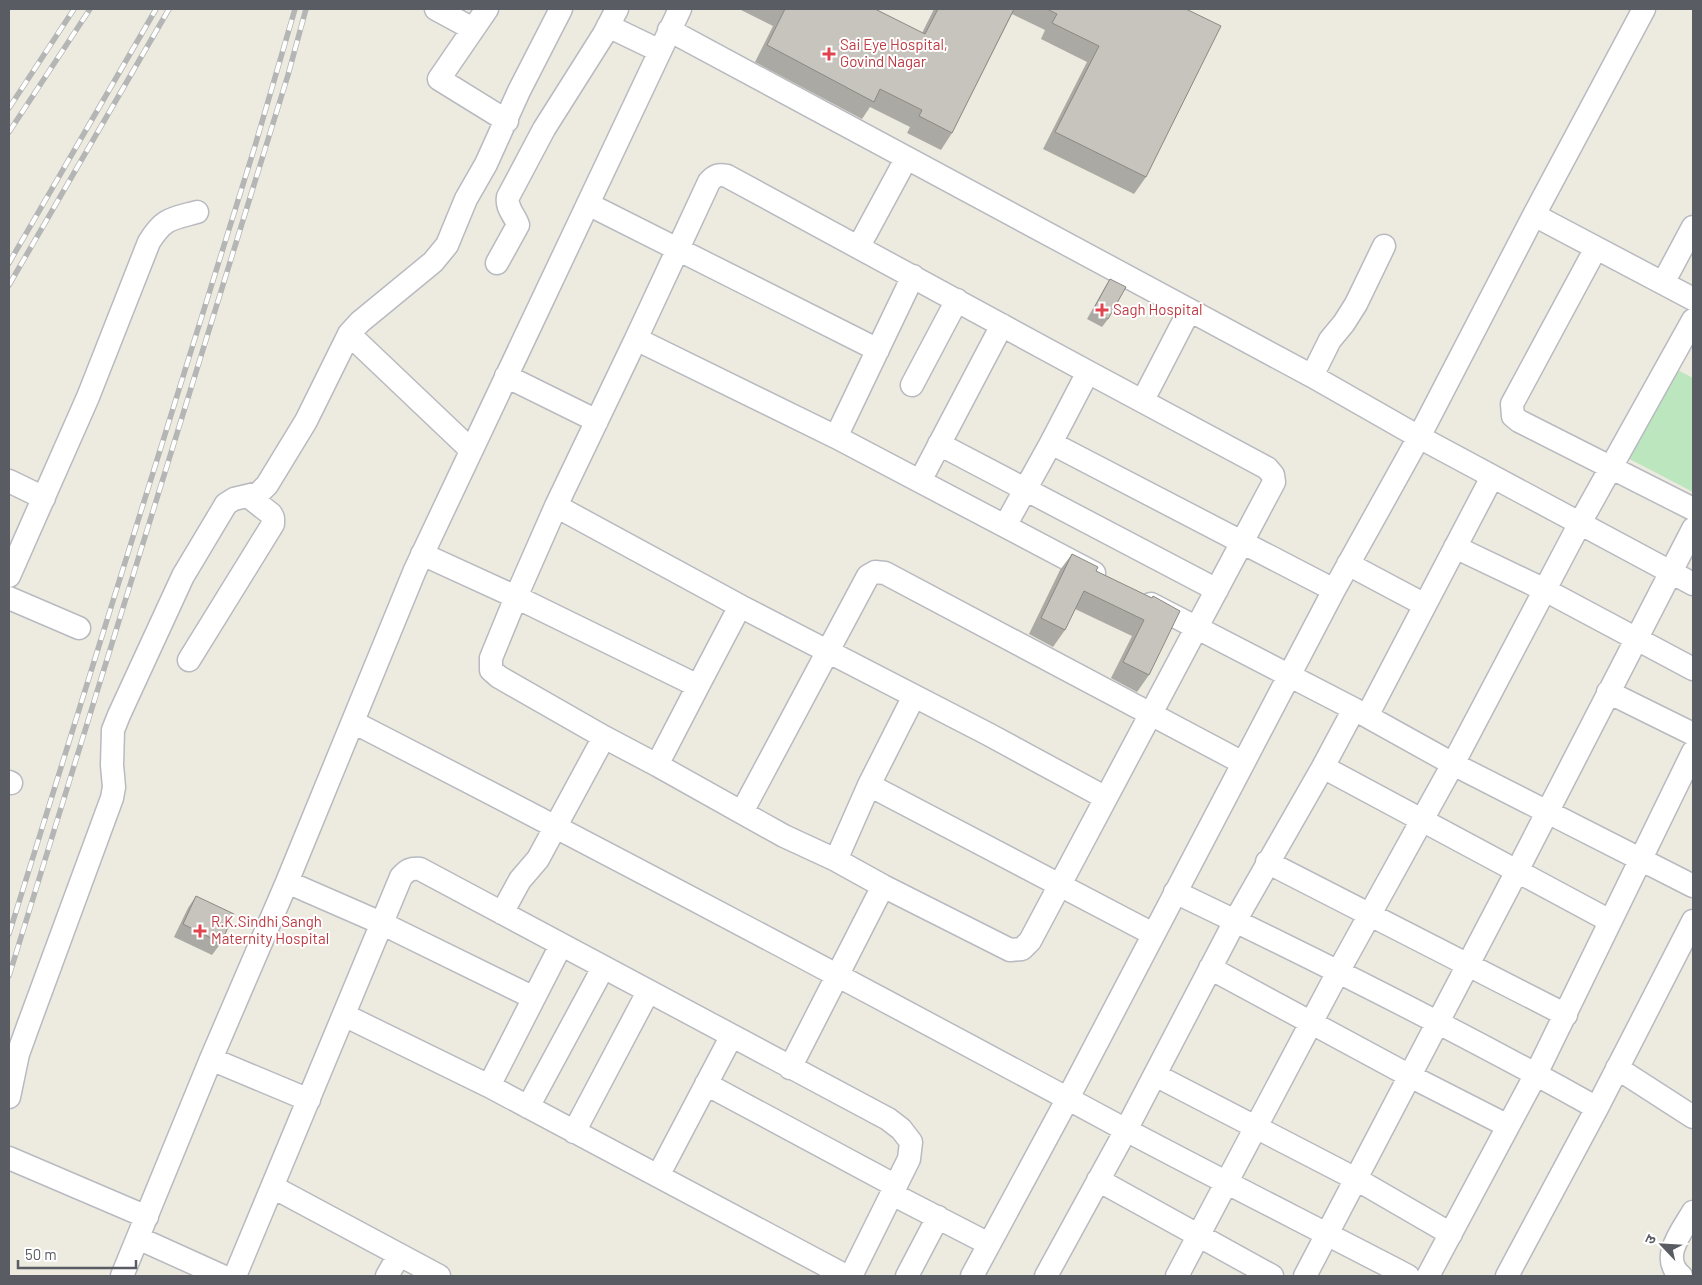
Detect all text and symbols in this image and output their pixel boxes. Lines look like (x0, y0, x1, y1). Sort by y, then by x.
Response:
place label: Sai Eye Hospital, Govind Nagar (840, 35, 948, 70)
marker: Sai Eye Hospital, Govind Nagar (822, 47, 836, 61)
place label: Sagh Hospital (1113, 300, 1202, 318)
marker: Sagh Hospital (1095, 303, 1109, 317)
place label: R.K.Sindhi Sangh Maternity Hospital (211, 912, 329, 947)
marker: R.K.Sindhi Sangh Maternity Hospital (193, 924, 207, 938)
north arrow (1637, 1220, 1687, 1270)
text: उ (1640, 1231, 1660, 1247)
scale bar (18, 1238, 135, 1270)
text: 50 m (25, 1245, 57, 1263)

